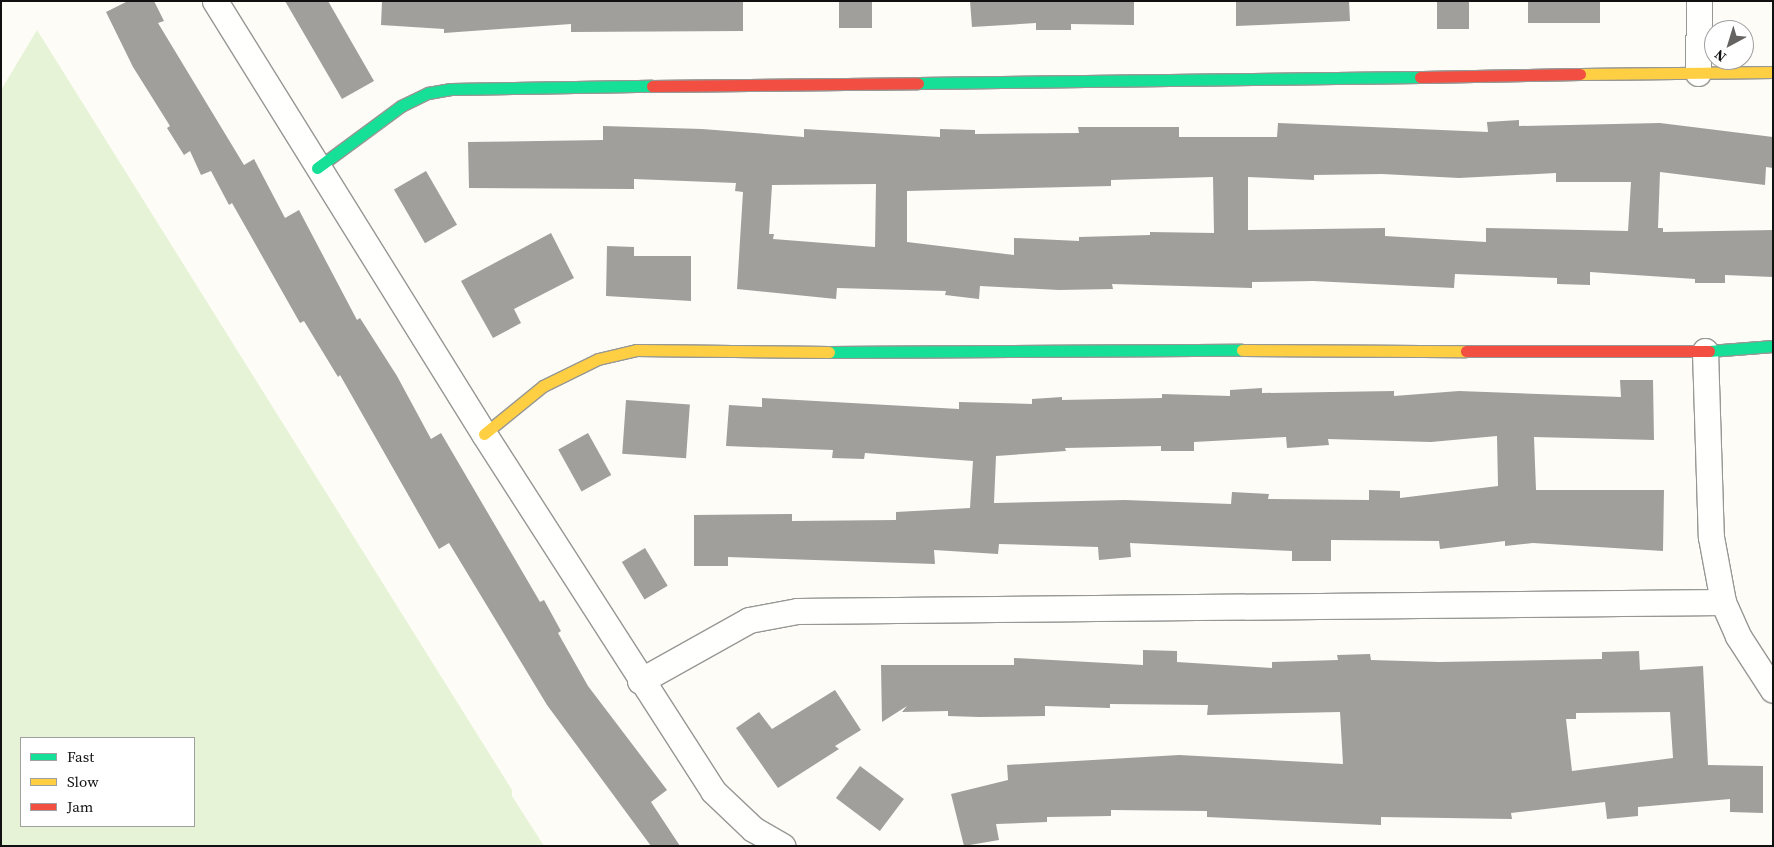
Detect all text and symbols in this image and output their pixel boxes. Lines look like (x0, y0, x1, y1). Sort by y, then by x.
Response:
north arrow (1704, 20, 1754, 70)
text: N (1710, 45, 1730, 67)
legend (20, 737, 195, 827)
text: Fast (67, 746, 94, 767)
text: Slow (67, 771, 99, 792)
text: Jam (67, 796, 93, 817)

